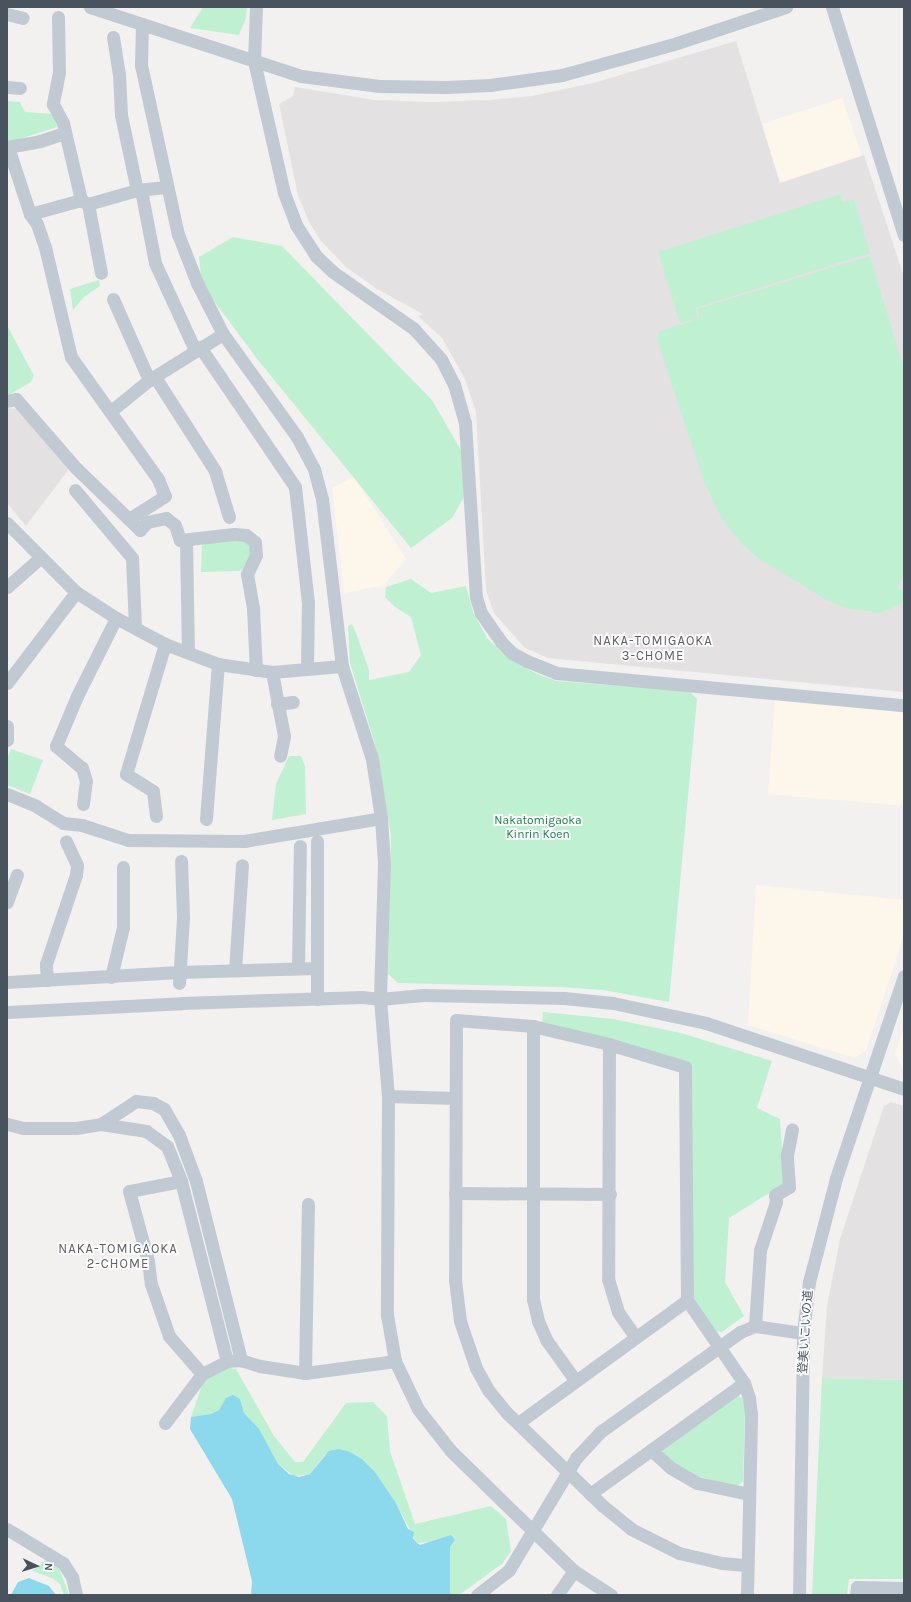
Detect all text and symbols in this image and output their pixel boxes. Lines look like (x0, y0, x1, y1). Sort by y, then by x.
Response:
district label: NAKA-TOMIGAOKA 3-CHOME (593, 634, 713, 665)
park label: Nakatomigaoka Kinrin Koen (494, 814, 582, 842)
district label: NAKA-TOMIGAOKA 2-CHOME (58, 1242, 178, 1273)
street label: 登美いこいの道 (796, 1290, 816, 1374)
north arrow (16, 1546, 56, 1586)
text: N (42, 1562, 55, 1571)

